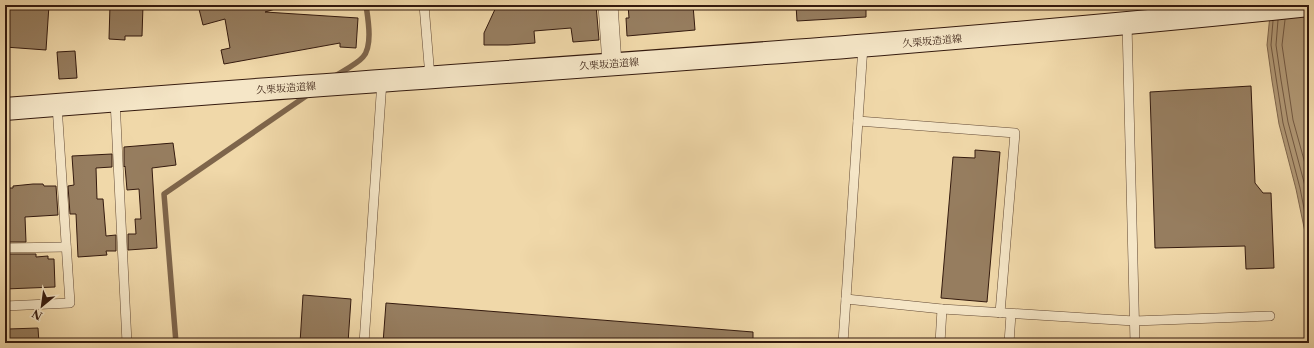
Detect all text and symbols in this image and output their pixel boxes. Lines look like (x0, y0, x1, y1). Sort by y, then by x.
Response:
street label: 久栗坂造道線 (902, 32, 962, 50)
street label: 久栗坂造道線 (579, 55, 639, 73)
street label: 久栗坂造道線 (256, 79, 316, 97)
north arrow (22, 286, 62, 326)
text: N (29, 306, 45, 323)

